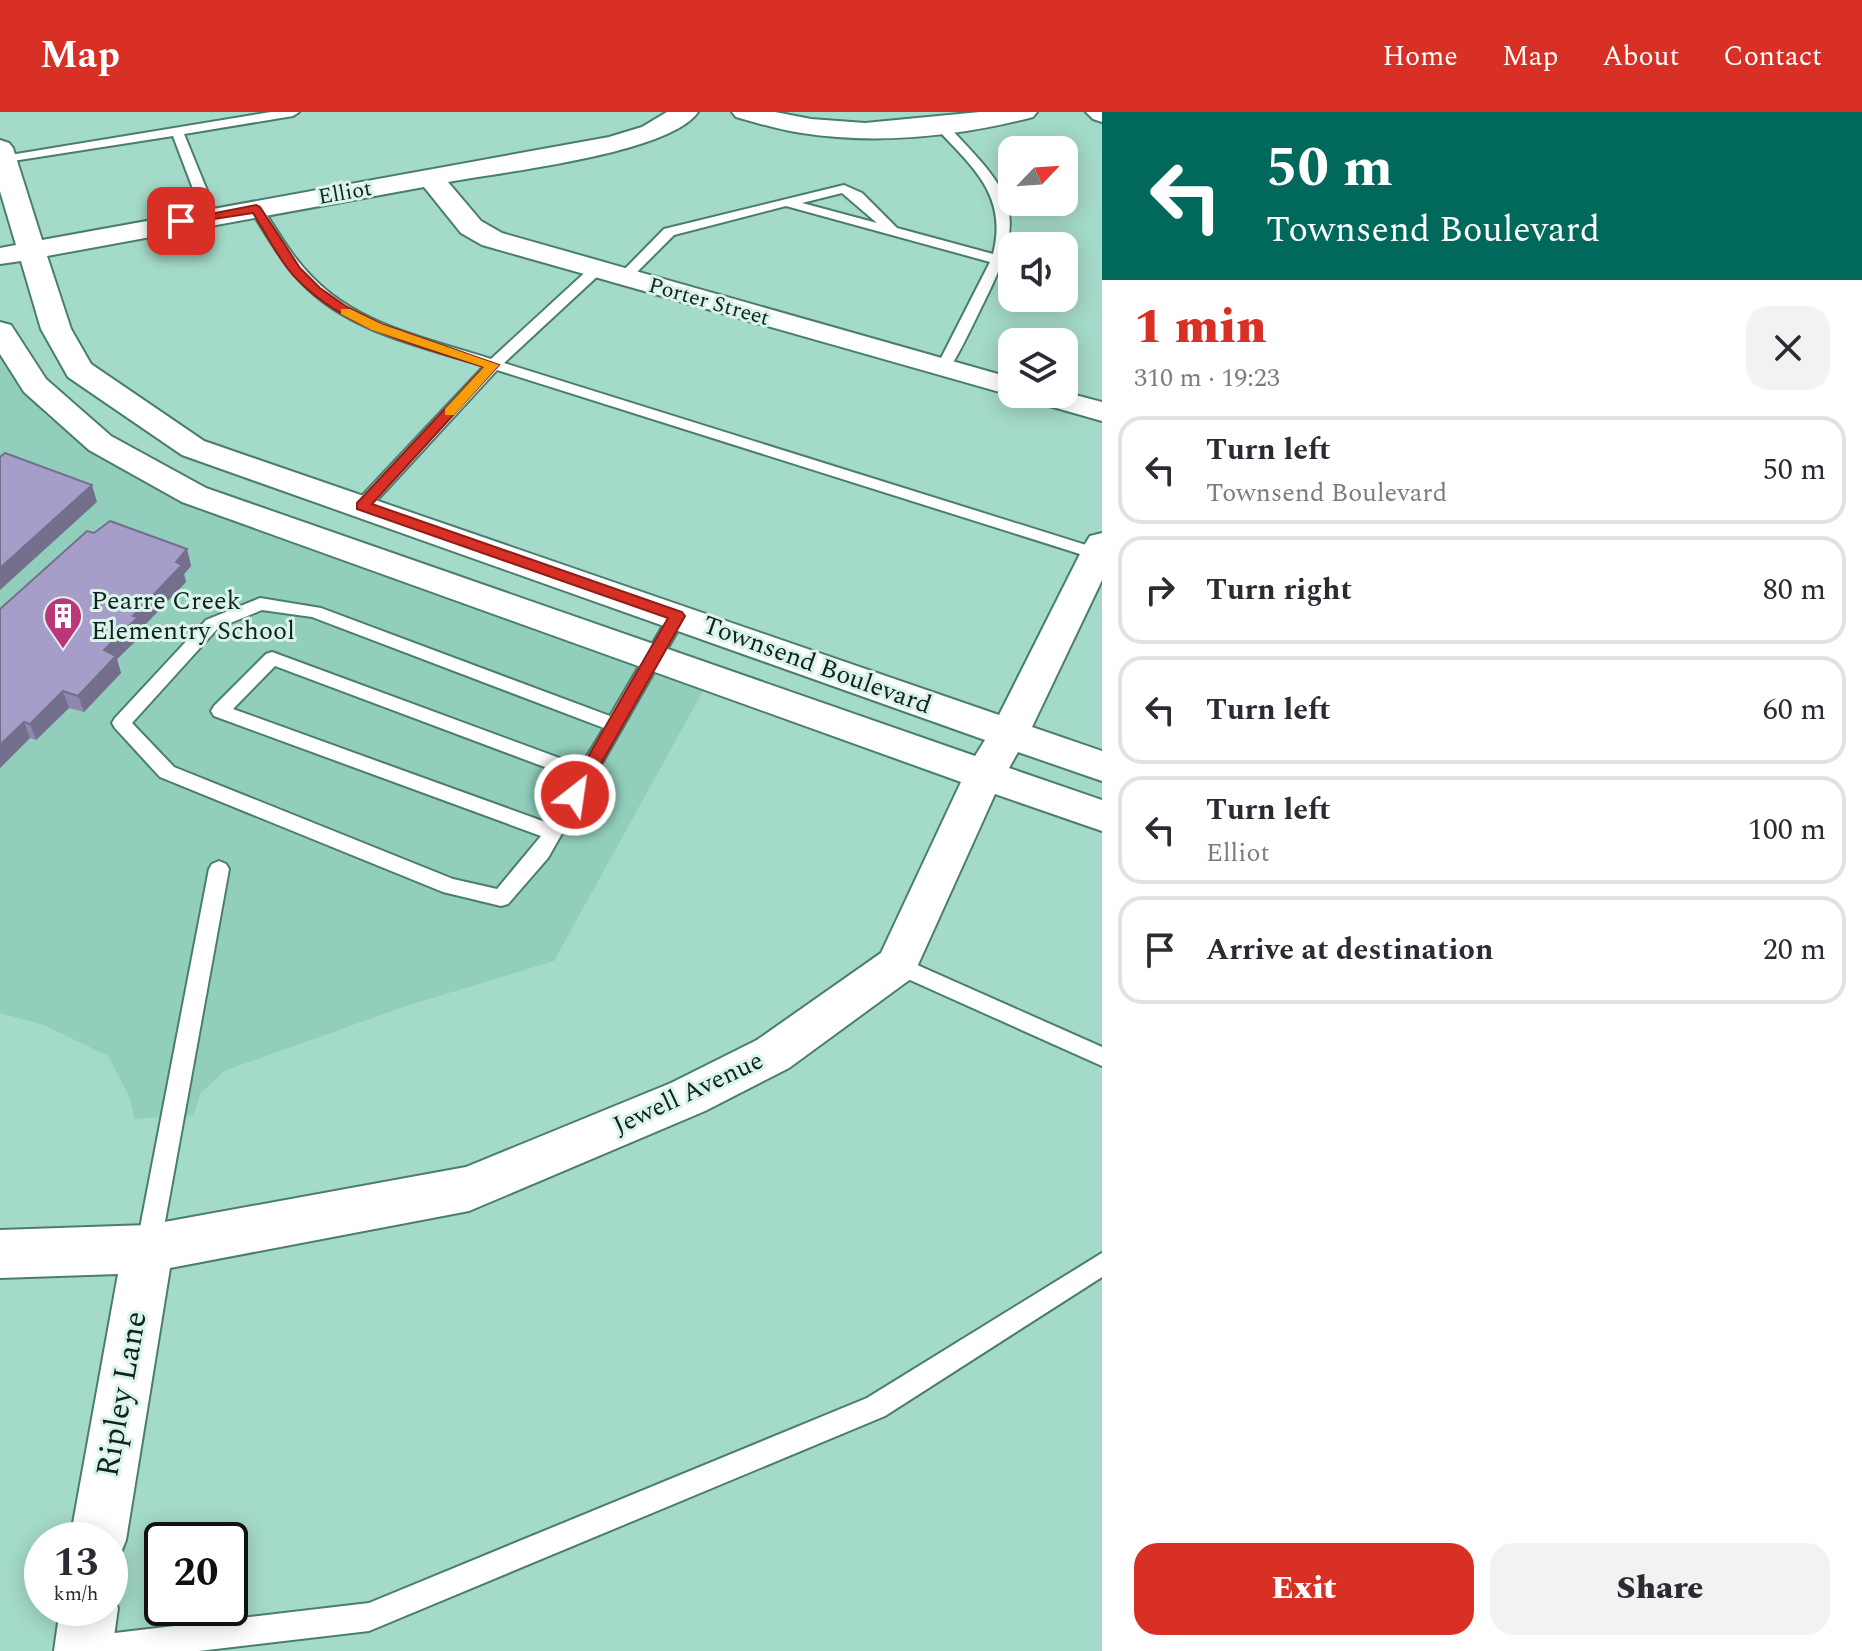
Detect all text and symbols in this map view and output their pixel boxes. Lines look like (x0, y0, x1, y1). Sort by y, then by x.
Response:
text: Map (40, 27, 120, 85)
text: Home (1382, 35, 1458, 78)
text: Map (1502, 35, 1558, 78)
text: About (1602, 35, 1679, 78)
text: Contact (1723, 35, 1822, 78)
text: 50 m (1266, 126, 1393, 211)
north arrow (998, 136, 1078, 216)
map controls (998, 136, 1078, 408)
icon: left (1134, 144, 1238, 248)
street label: Elliot (316, 172, 375, 214)
pin (147, 187, 215, 255)
icon: arrive (159, 199, 203, 243)
text: Townsend Boulevard (1266, 203, 1600, 258)
button: sound (998, 232, 1078, 312)
street label: Porter Street (645, 269, 774, 335)
text: 1 min (1134, 291, 1267, 364)
button: close (1746, 306, 1830, 390)
button: layers (998, 328, 1078, 408)
text: 310 m · 19:23 (1134, 358, 1280, 398)
text: Turn left (1206, 427, 1331, 473)
text: 50 m (1763, 447, 1826, 493)
icon: left (1138, 448, 1182, 492)
text: Townsend Boulevard (1206, 473, 1447, 513)
text: Turn right (1206, 567, 1352, 613)
text: 80 m (1763, 567, 1826, 613)
icon: right (1138, 568, 1182, 612)
place label: Pearre Creek Elementry School (91, 581, 295, 651)
building icon: Pearre Creek Elementry School (42, 595, 84, 650)
street label: Townsend Boulevard (697, 605, 937, 725)
text: Turn left (1206, 687, 1331, 733)
text: 60 m (1763, 687, 1826, 733)
icon: left (1138, 688, 1182, 732)
position arrow (533, 753, 617, 837)
text: Turn left (1206, 787, 1331, 833)
text: 100 m (1748, 807, 1826, 853)
icon: left (1138, 808, 1182, 852)
text: Elliot (1206, 833, 1270, 873)
text: Arrive at destination (1206, 927, 1493, 973)
text: 20 m (1763, 927, 1826, 973)
icon: arrive (1138, 928, 1182, 972)
street label: Jewell Avenue (606, 1041, 770, 1145)
street label: Ripley Lane (83, 1307, 161, 1481)
speed limit sign: 20 (144, 1522, 248, 1626)
text: 13 (54, 1533, 98, 1594)
button: Exit (1134, 1543, 1474, 1635)
button: Share (1490, 1543, 1830, 1635)
text: km/h (54, 1579, 99, 1609)

